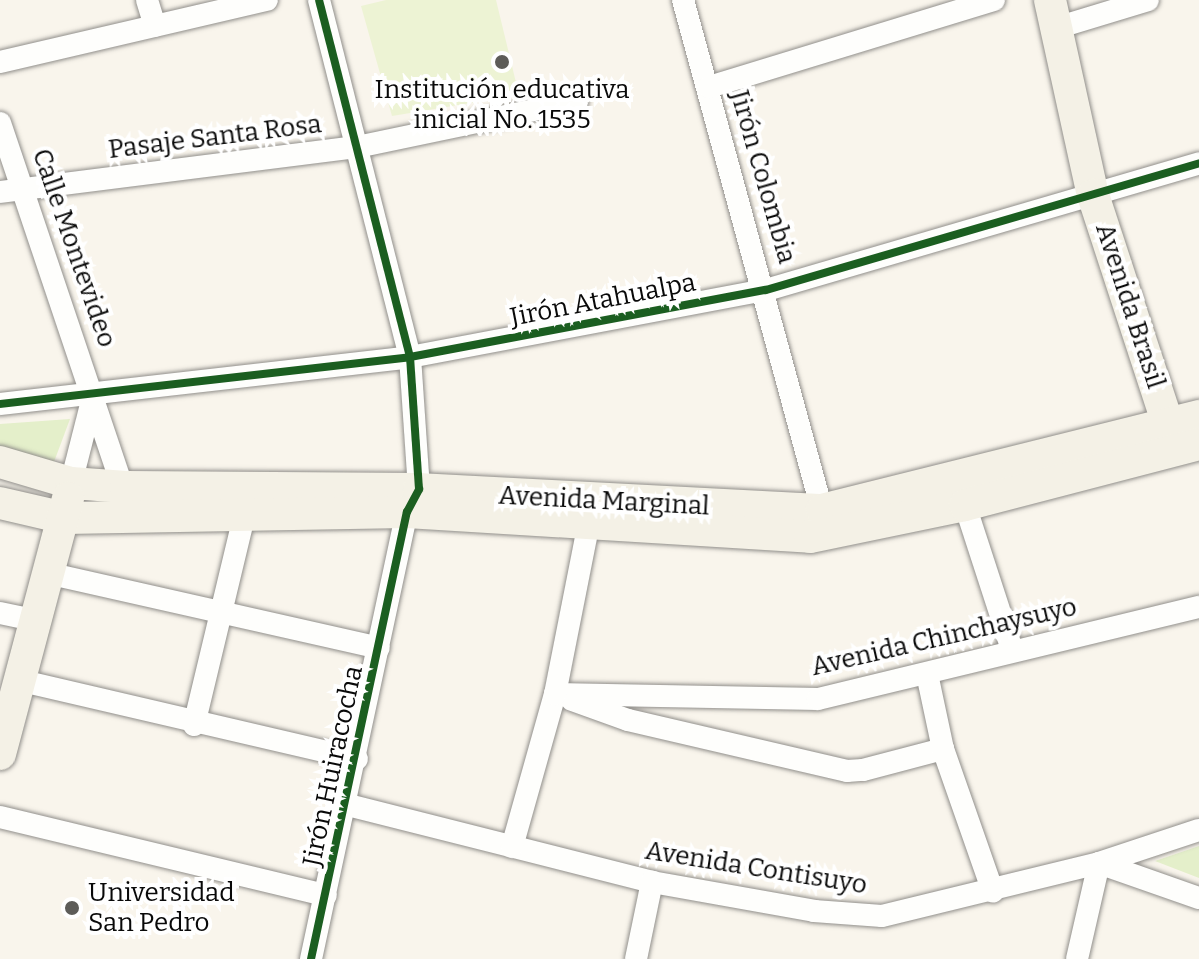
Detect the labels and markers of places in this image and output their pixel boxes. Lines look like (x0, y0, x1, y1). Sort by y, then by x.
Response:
marker: Institución educativa inicial No. 1535 (493, 53, 511, 71)
place label: Institución educativa inicial No. 1535 (374, 74, 630, 136)
place label: Universidad San Pedro (88, 877, 235, 938)
marker: Universidad San Pedro (63, 899, 81, 917)

